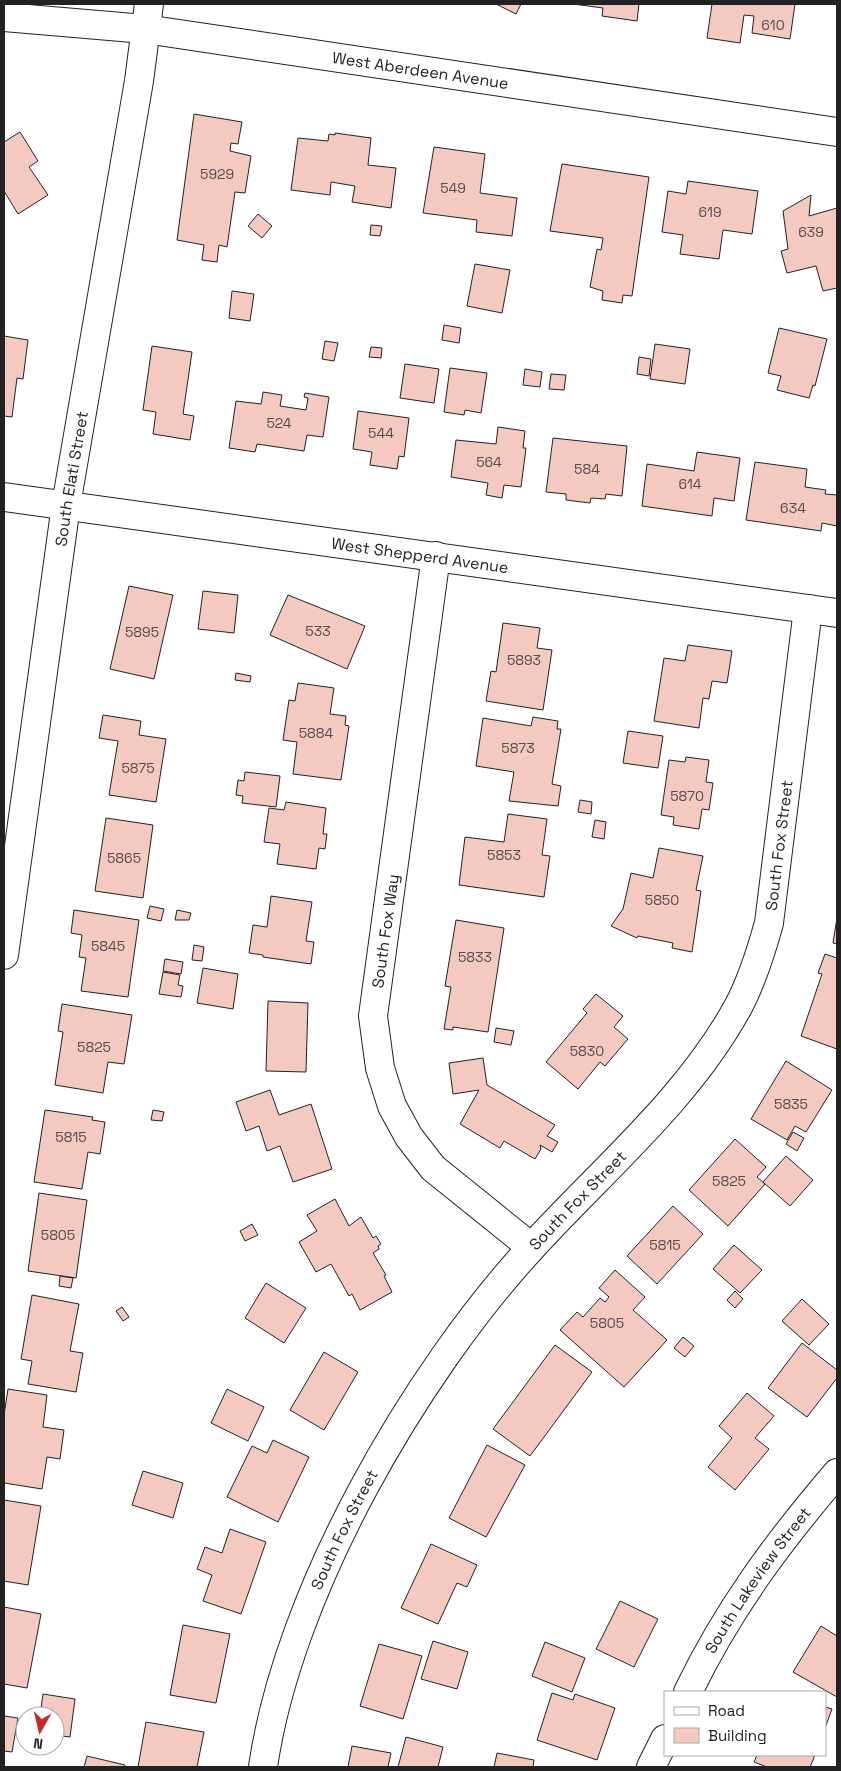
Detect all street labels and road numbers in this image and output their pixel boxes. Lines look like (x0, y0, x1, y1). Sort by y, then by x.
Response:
street label: West Aberdeen Avenue (331, 47, 510, 94)
street label: South Elati Street (50, 410, 93, 548)
street label: West Shepperd Avenue (330, 533, 510, 578)
street label: South Fox Street (761, 779, 798, 912)
street label: South Fox Way (367, 873, 404, 989)
street label: South Fox Street (524, 1146, 631, 1255)
street label: South Fox Street (306, 1466, 383, 1593)
street label: South Lakeview Street (700, 1503, 816, 1657)

